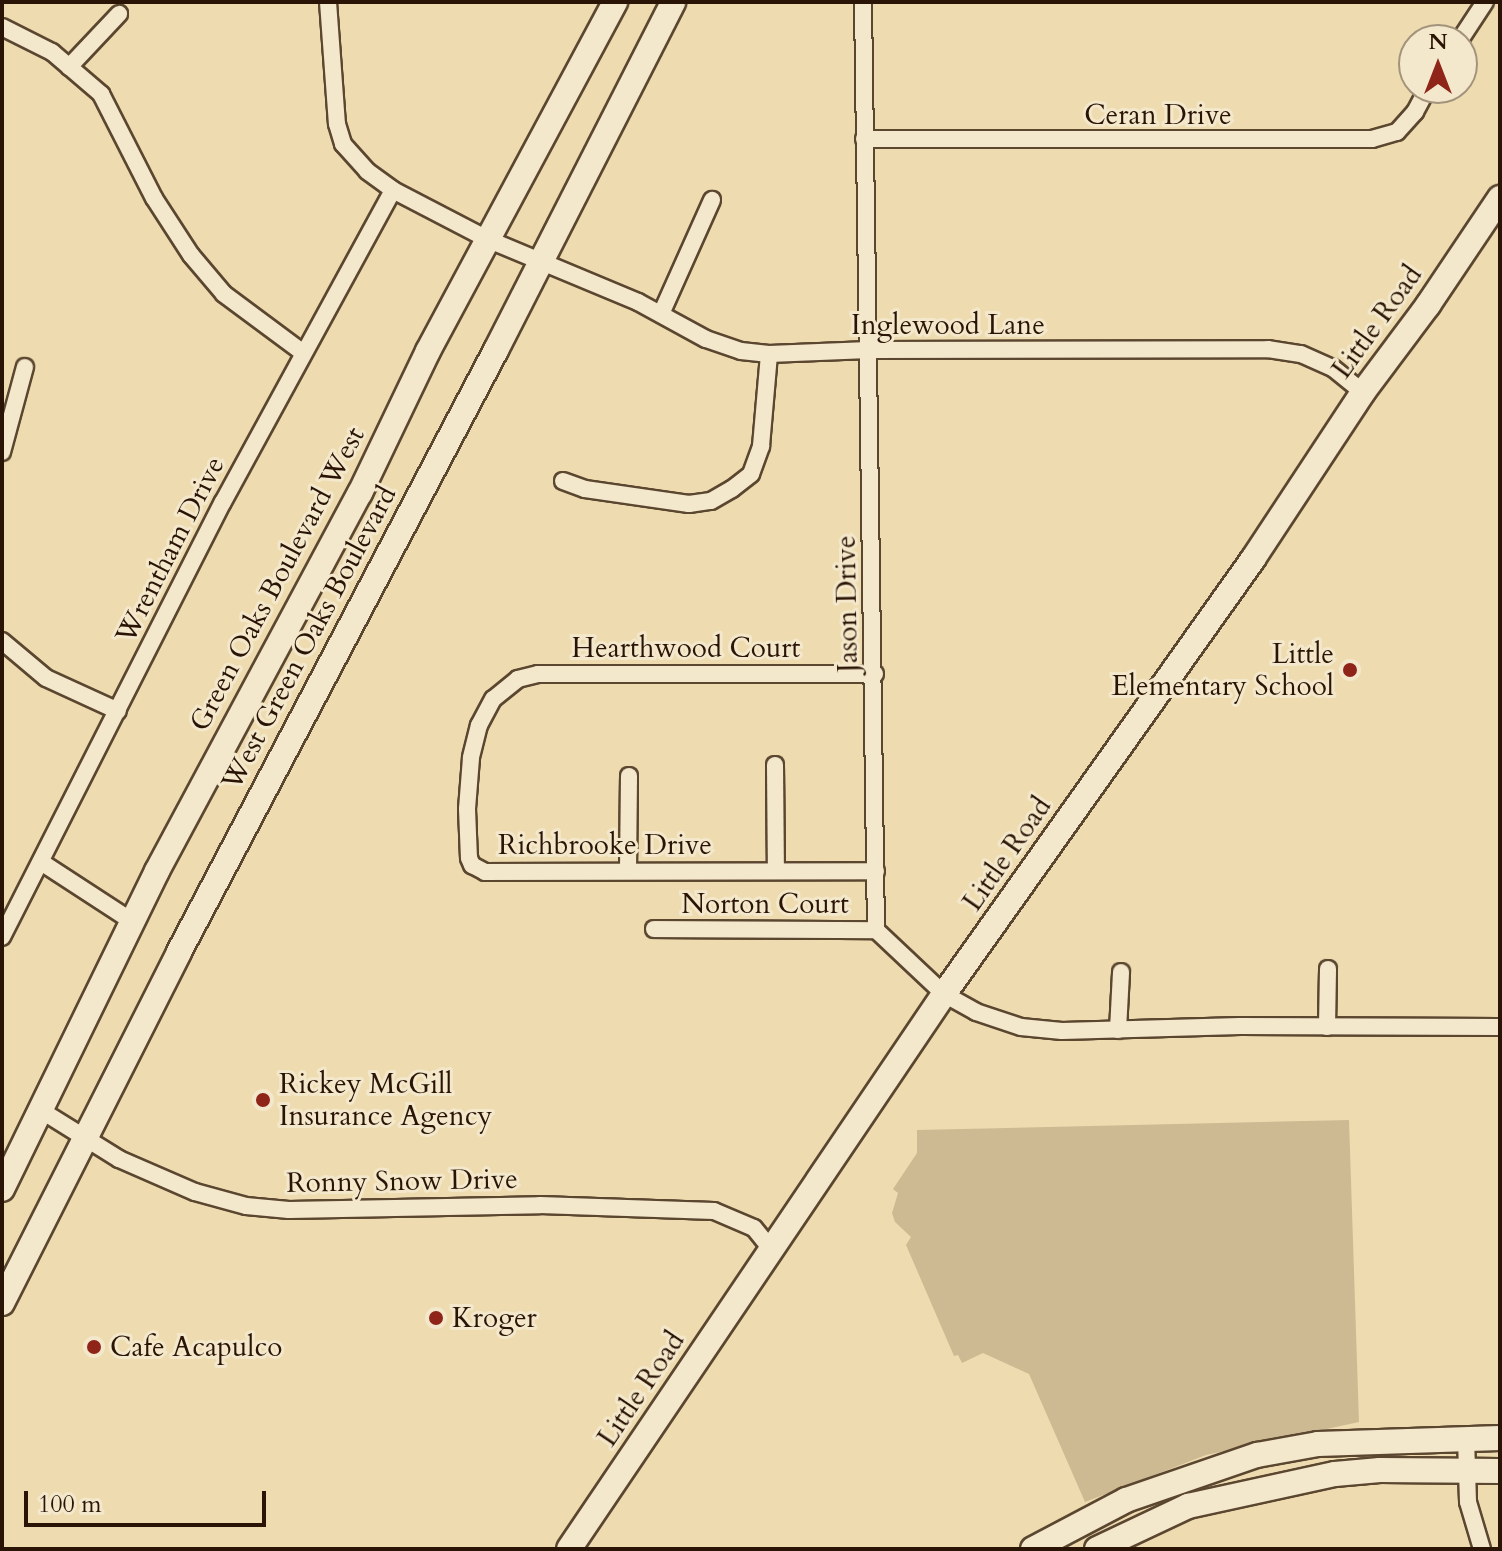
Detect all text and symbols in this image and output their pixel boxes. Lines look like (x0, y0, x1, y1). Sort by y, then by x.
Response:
north arrow (1398, 24, 1478, 104)
text: N (1428, 27, 1448, 57)
street label: Ceran Drive (1084, 98, 1232, 132)
street label: Little Road (1325, 259, 1429, 385)
street label: Inglewood Lane (851, 308, 1045, 342)
street label: Green Oaks Boulevard West (182, 421, 372, 737)
street label: Wrentham Drive (108, 451, 232, 649)
street label: West Green Oaks Boulevard (214, 480, 404, 796)
street label: Jason Drive (829, 535, 865, 673)
street label: Hearthwood Court (572, 631, 800, 665)
place label: Little Elementary School (1112, 637, 1334, 703)
marker: Little Elementary School (1341, 661, 1359, 679)
street label: Little Road (956, 791, 1058, 917)
street label: Richbrooke Drive (498, 828, 712, 862)
street label: Norton Court (681, 887, 849, 921)
place label: Rickey McGill Insurance Agency (279, 1067, 492, 1133)
marker: Rickey McGill Insurance Agency (254, 1091, 272, 1109)
street label: Ronny Snow Drive (286, 1162, 518, 1200)
place label: Kroger (452, 1301, 537, 1335)
marker: Kroger (427, 1309, 445, 1327)
street label: Little Road (590, 1325, 692, 1453)
place label: Cafe Acapulco (110, 1330, 282, 1364)
marker: Cafe Acapulco (85, 1338, 103, 1356)
scale bar (28, 1475, 270, 1525)
text: 100 m (38, 1488, 102, 1521)

